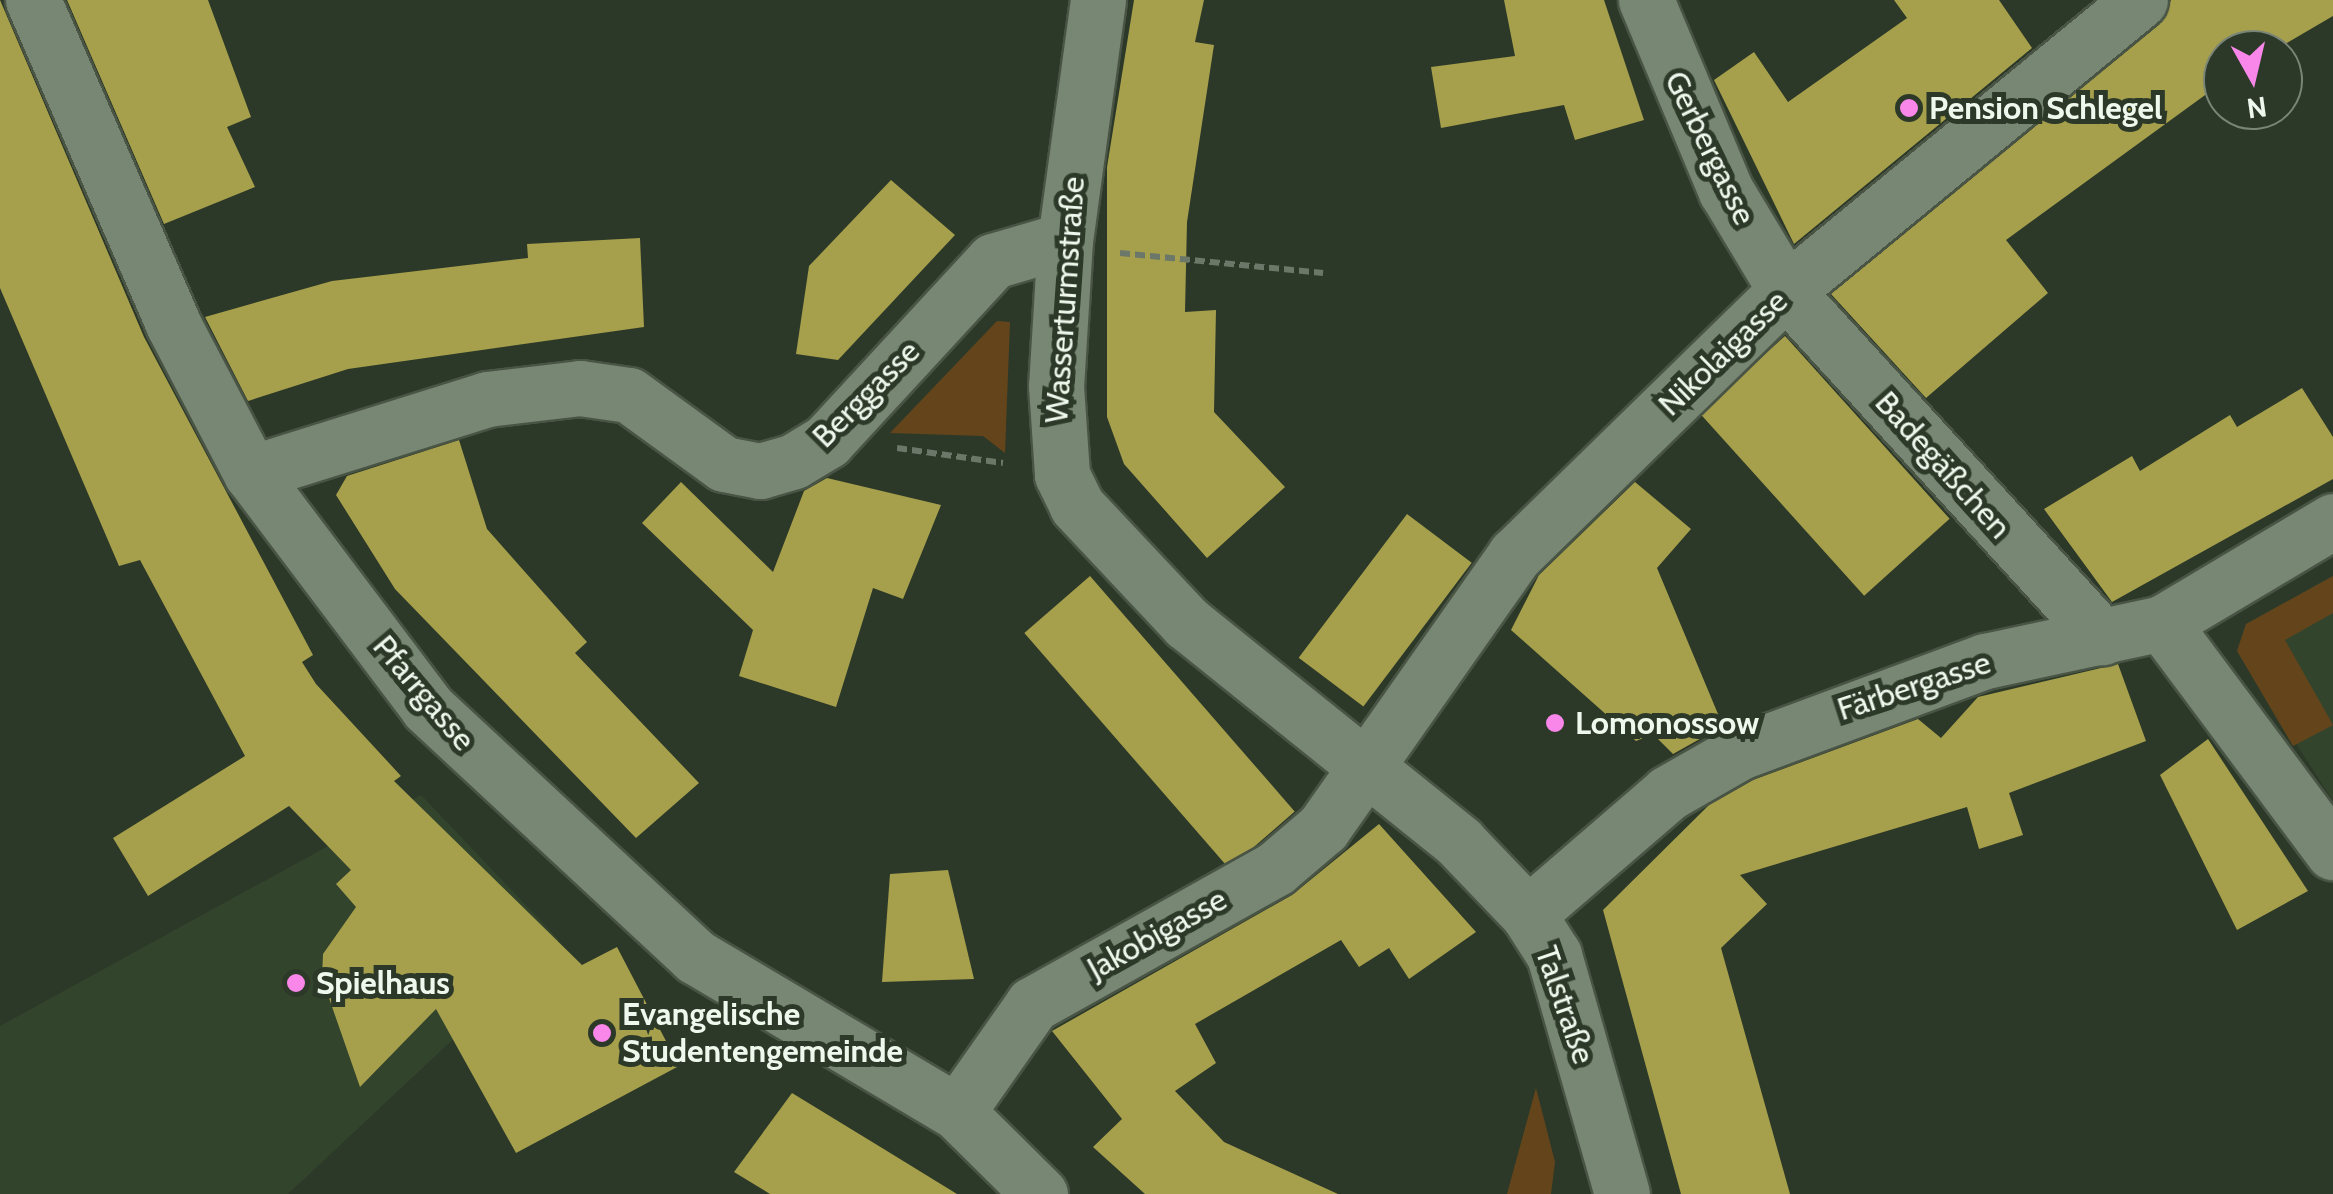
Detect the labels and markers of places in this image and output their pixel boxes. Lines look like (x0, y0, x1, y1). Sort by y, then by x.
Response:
place label: Pension Schlegel (1929, 89, 2162, 127)
marker: Pension Schlegel (1898, 97, 1920, 119)
place label: Lomonossow (1575, 704, 1759, 742)
marker: Lomonossow (1544, 712, 1566, 734)
place label: Spielhaus (316, 964, 450, 1002)
marker: Spielhaus (285, 972, 307, 994)
place label: Evangelische Studentengemeinde (622, 996, 903, 1071)
marker: Evangelische Studentengemeinde (591, 1022, 613, 1044)

